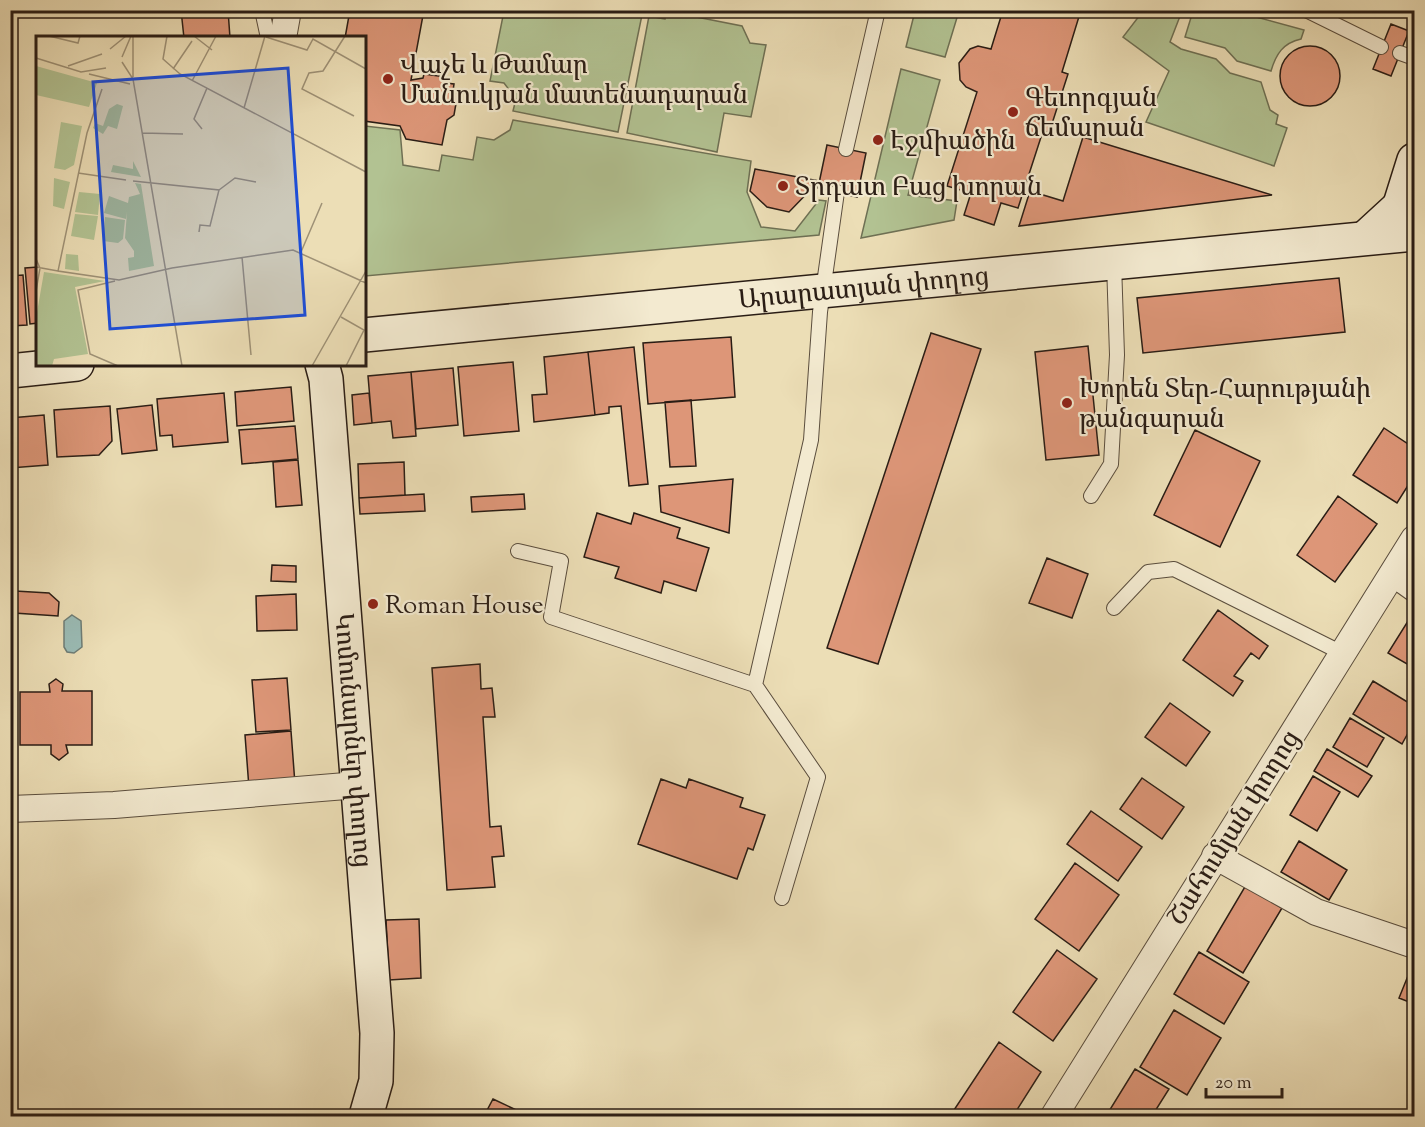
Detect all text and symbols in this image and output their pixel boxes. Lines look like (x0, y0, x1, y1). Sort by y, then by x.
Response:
inset map (36, 36, 366, 366)
place label: Վաչե և Թամար Մանուկյան մատենադարան (400, 48, 748, 115)
marker: Վաչե և Թամար Մանուկյան մատենադարան (381, 72, 395, 86)
place label: Գեւորգյան ճեմարան (1025, 81, 1157, 148)
marker: Գեւորգյան ճեմարան (1006, 105, 1020, 119)
place label: Էջմիածին (890, 124, 1015, 161)
marker: Էջմիածին (871, 133, 885, 147)
place label: Տրդատ Բաց խորան (795, 170, 1042, 207)
marker: Տրդատ Բաց խորան (776, 179, 790, 193)
street label: Արարատյան փողոց (737, 259, 991, 320)
place label: Խորեն Տեր-Հարությանի թանգարան (1079, 372, 1371, 439)
marker: Խորեն Տեր-Հարությանի թանգարան (1060, 396, 1074, 410)
place label: Roman House (385, 588, 544, 625)
marker: Roman House (366, 597, 380, 611)
street label: Կոմունարներ փողոց (323, 612, 380, 869)
street label: Շահումյան փողոց (1160, 724, 1310, 933)
scale bar (1206, 1061, 1282, 1099)
text: 20 m (1215, 1071, 1252, 1097)

